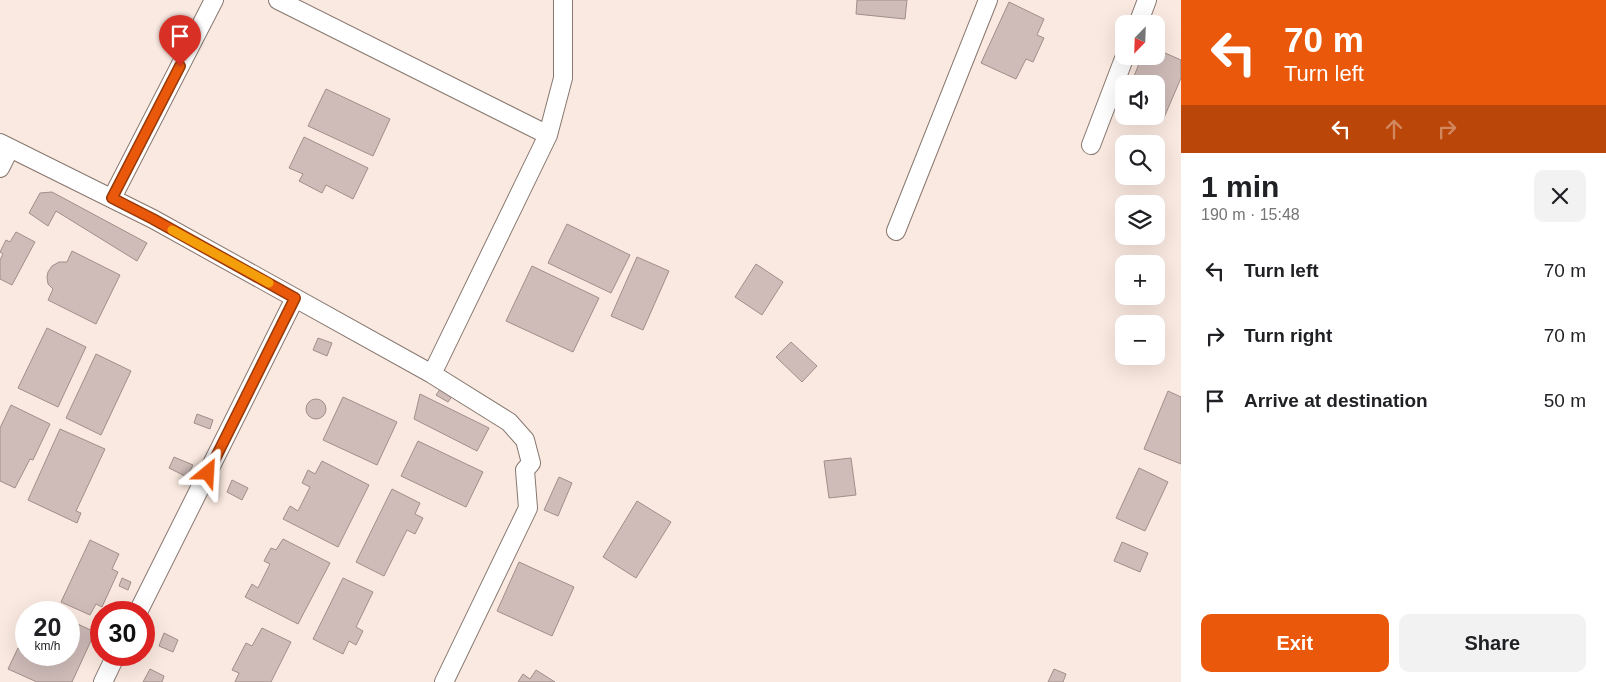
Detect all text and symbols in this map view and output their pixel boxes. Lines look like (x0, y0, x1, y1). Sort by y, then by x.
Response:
pin (159, 15, 201, 66)
north arrow (1115, 15, 1165, 65)
map controls (1115, 15, 1165, 365)
icon: left (1201, 20, 1266, 85)
text: 70 m (1284, 20, 1364, 59)
icon: arrive (166, 22, 194, 50)
text: Turn left (1284, 61, 1364, 86)
button: sound (1115, 75, 1165, 125)
icon: left (1327, 115, 1355, 143)
icon: ahead (1380, 115, 1408, 143)
icon: right (1433, 115, 1461, 143)
button: search (1115, 135, 1165, 185)
text: 1 min (1201, 170, 1279, 203)
button: close (1534, 170, 1586, 222)
button: layers (1115, 195, 1165, 245)
text: 190 m · 15:48 (1201, 206, 1300, 223)
button: + (1115, 255, 1165, 305)
icon: left (1201, 257, 1229, 285)
text: Turn left (1244, 260, 1319, 281)
text: 70 m (1544, 260, 1586, 281)
button: − (1115, 315, 1165, 365)
icon: right (1201, 322, 1229, 350)
text: Turn right (1244, 325, 1332, 346)
text: 70 m (1544, 325, 1586, 346)
icon: arrive (1201, 387, 1229, 415)
text: Arrive at destination (1244, 390, 1428, 411)
text: 50 m (1544, 390, 1586, 411)
position arrow (181, 446, 233, 498)
speed limit sign: 30 (90, 601, 155, 666)
text: 20 (34, 613, 61, 641)
button: Exit (1201, 614, 1389, 672)
button: Share (1399, 614, 1586, 672)
text: km/h (34, 639, 61, 653)

